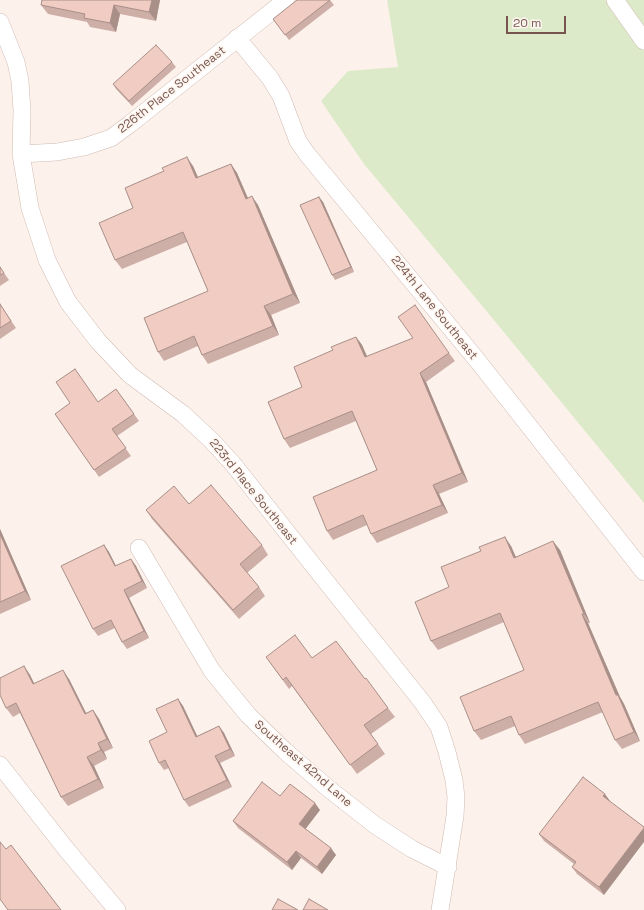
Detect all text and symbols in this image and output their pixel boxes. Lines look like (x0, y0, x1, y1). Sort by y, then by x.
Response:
scale bar (508, 8, 568, 34)
text: 20 m (513, 15, 541, 31)
street label: 226th Place Southeast (115, 43, 229, 137)
street label: 224th Lane Southeast (388, 253, 480, 363)
street label: 223rd Place Southeast (206, 436, 300, 548)
street label: Southeast 42nd Lane (251, 718, 355, 810)

